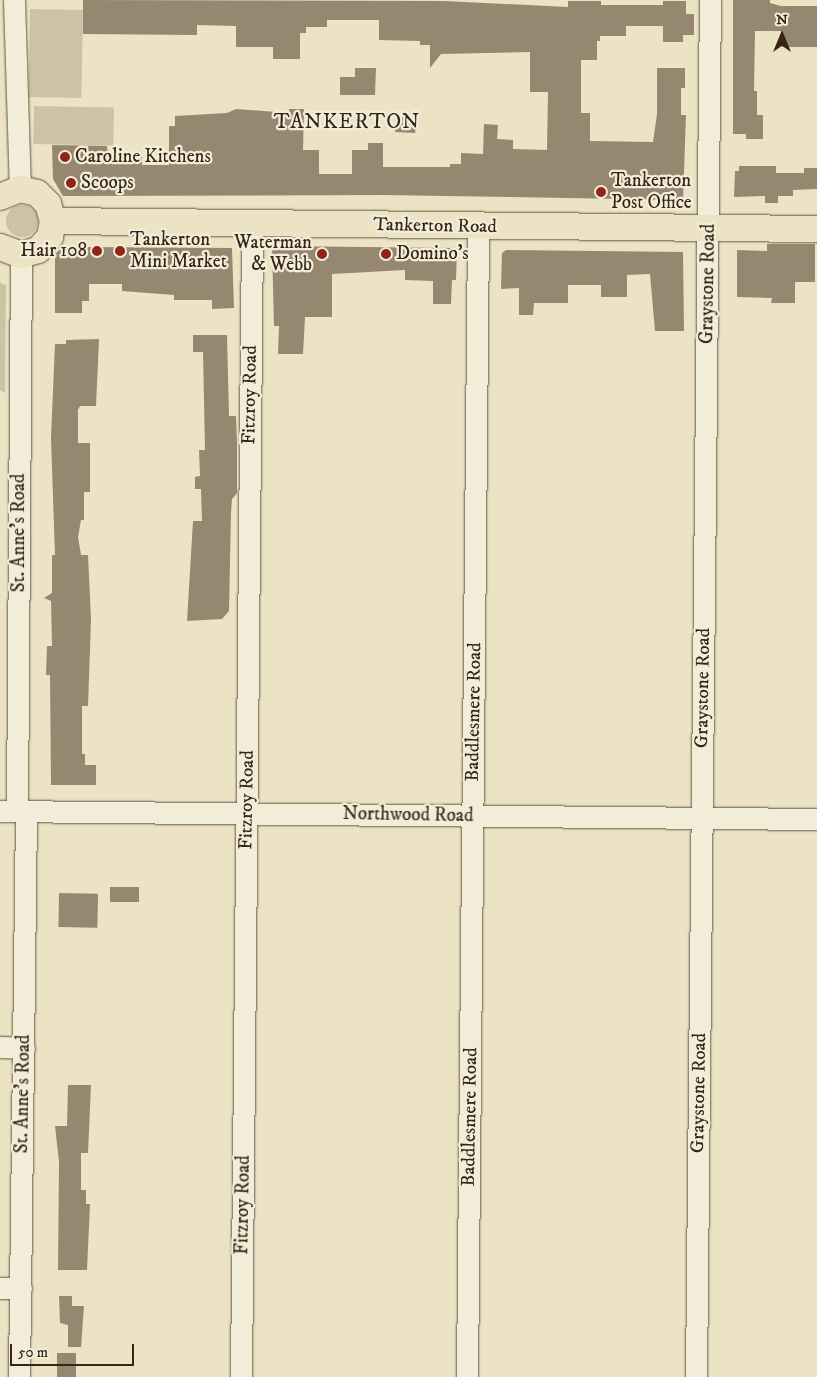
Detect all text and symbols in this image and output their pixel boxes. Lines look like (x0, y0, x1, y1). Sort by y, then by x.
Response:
north arrow (757, 10, 807, 60)
text: N (776, 11, 788, 29)
district label: TANKERTON (273, 109, 421, 135)
place label: Caroline Kitchens (75, 146, 211, 168)
marker: Caroline Kitchens (59, 151, 71, 163)
place label: Tankerton Post Office (611, 170, 692, 214)
place label: Scoops (81, 172, 134, 194)
marker: Scoops (65, 177, 77, 189)
marker: Tankerton Post Office (595, 186, 607, 198)
street label: Tankerton Road (373, 214, 497, 238)
street label: Graystone Road (696, 224, 720, 344)
place label: Tankerton Mini Market (130, 229, 227, 273)
place label: Waterman & Webb (234, 232, 312, 276)
place label: Hair 108 (20, 240, 87, 262)
place label: Domino's (396, 243, 469, 265)
marker: Hair 108 (91, 245, 103, 257)
marker: Tankerton Mini Market (114, 245, 126, 257)
marker: Waterman & Webb (316, 248, 328, 260)
marker: Domino's (380, 248, 392, 260)
street label: Fitzroy Road (238, 345, 262, 445)
street label: St. Anne's Road (8, 474, 30, 592)
street label: Graystone Road (691, 628, 715, 748)
street label: Baddlesmere Road (461, 642, 487, 782)
street label: Fitzroy Road (235, 750, 259, 850)
street label: Northwood Road (342, 802, 474, 828)
street label: Graystone Road (687, 1033, 711, 1153)
street label: St. Anne's Road (11, 1034, 35, 1154)
street label: Baddlesmere Road (457, 1047, 483, 1187)
street label: Fitzroy Road (231, 1155, 255, 1255)
scale bar (12, 1334, 136, 1366)
text: 50 m (18, 1343, 48, 1362)

